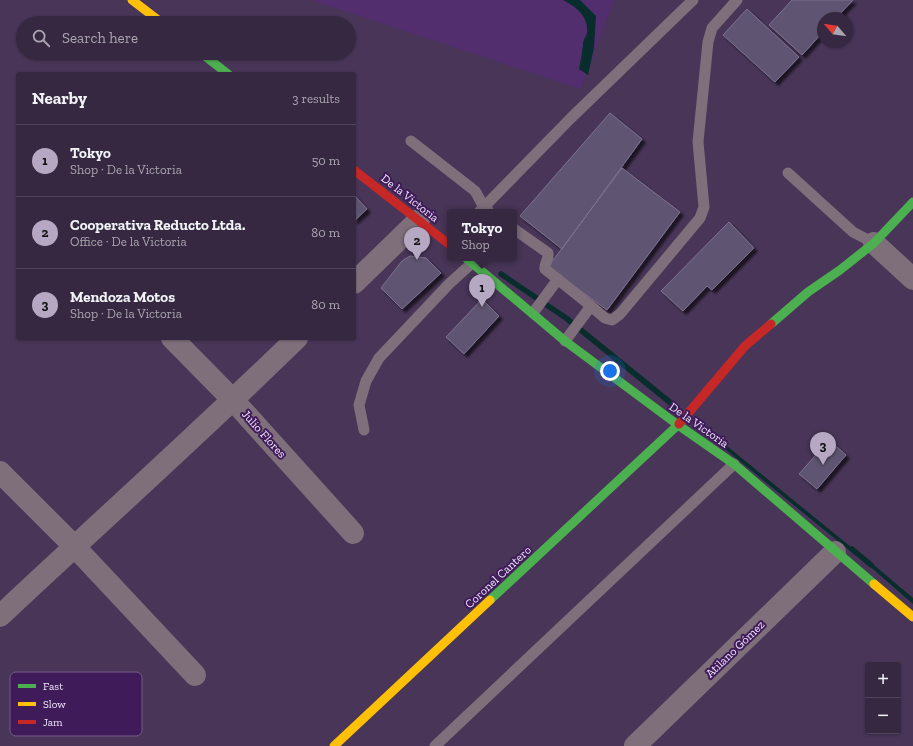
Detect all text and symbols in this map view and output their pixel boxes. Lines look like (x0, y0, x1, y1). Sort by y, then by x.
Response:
north arrow (817, 12, 853, 48)
search box (16, 16, 356, 60)
icon: search (30, 27, 52, 49)
text: Search here (62, 29, 138, 47)
text: Nearby (32, 88, 87, 108)
text: 3 results (292, 91, 340, 106)
text: Tokyo (70, 144, 111, 162)
text: 1 (42, 153, 48, 168)
text: 50 m (312, 153, 340, 168)
text: Shop · De la Victoria (70, 162, 182, 177)
street label: De la Victoria (378, 171, 442, 225)
popup (447, 209, 517, 261)
text: Cooperativa Reducto Ltda. (70, 216, 245, 234)
text: Tokyo (462, 219, 502, 237)
text: 2 (42, 225, 48, 240)
text: 80 m (311, 225, 340, 240)
pin: 2 (404, 227, 430, 260)
text: Office · De la Victoria (70, 234, 187, 249)
text: Shop (462, 237, 490, 252)
pin: 1 (469, 274, 495, 307)
text: Mendoza Motos (70, 288, 175, 306)
text: 3 (42, 297, 48, 312)
text: 80 m (311, 297, 340, 312)
text: Shop · De la Victoria (70, 306, 182, 321)
your location (600, 361, 620, 381)
street label: De la Victoria (667, 399, 732, 451)
street label: Julio Flores (239, 407, 289, 461)
pin: 3 (810, 432, 836, 465)
street label: Coronel Cantero (462, 543, 534, 611)
street label: Atilano Gómez (703, 617, 768, 681)
map controls (865, 662, 901, 734)
button: + (865, 662, 901, 698)
legend (10, 672, 142, 736)
text: Fast (43, 680, 64, 693)
text: Slow (43, 698, 66, 711)
button: − (865, 698, 901, 734)
text: Jam (43, 716, 63, 729)

